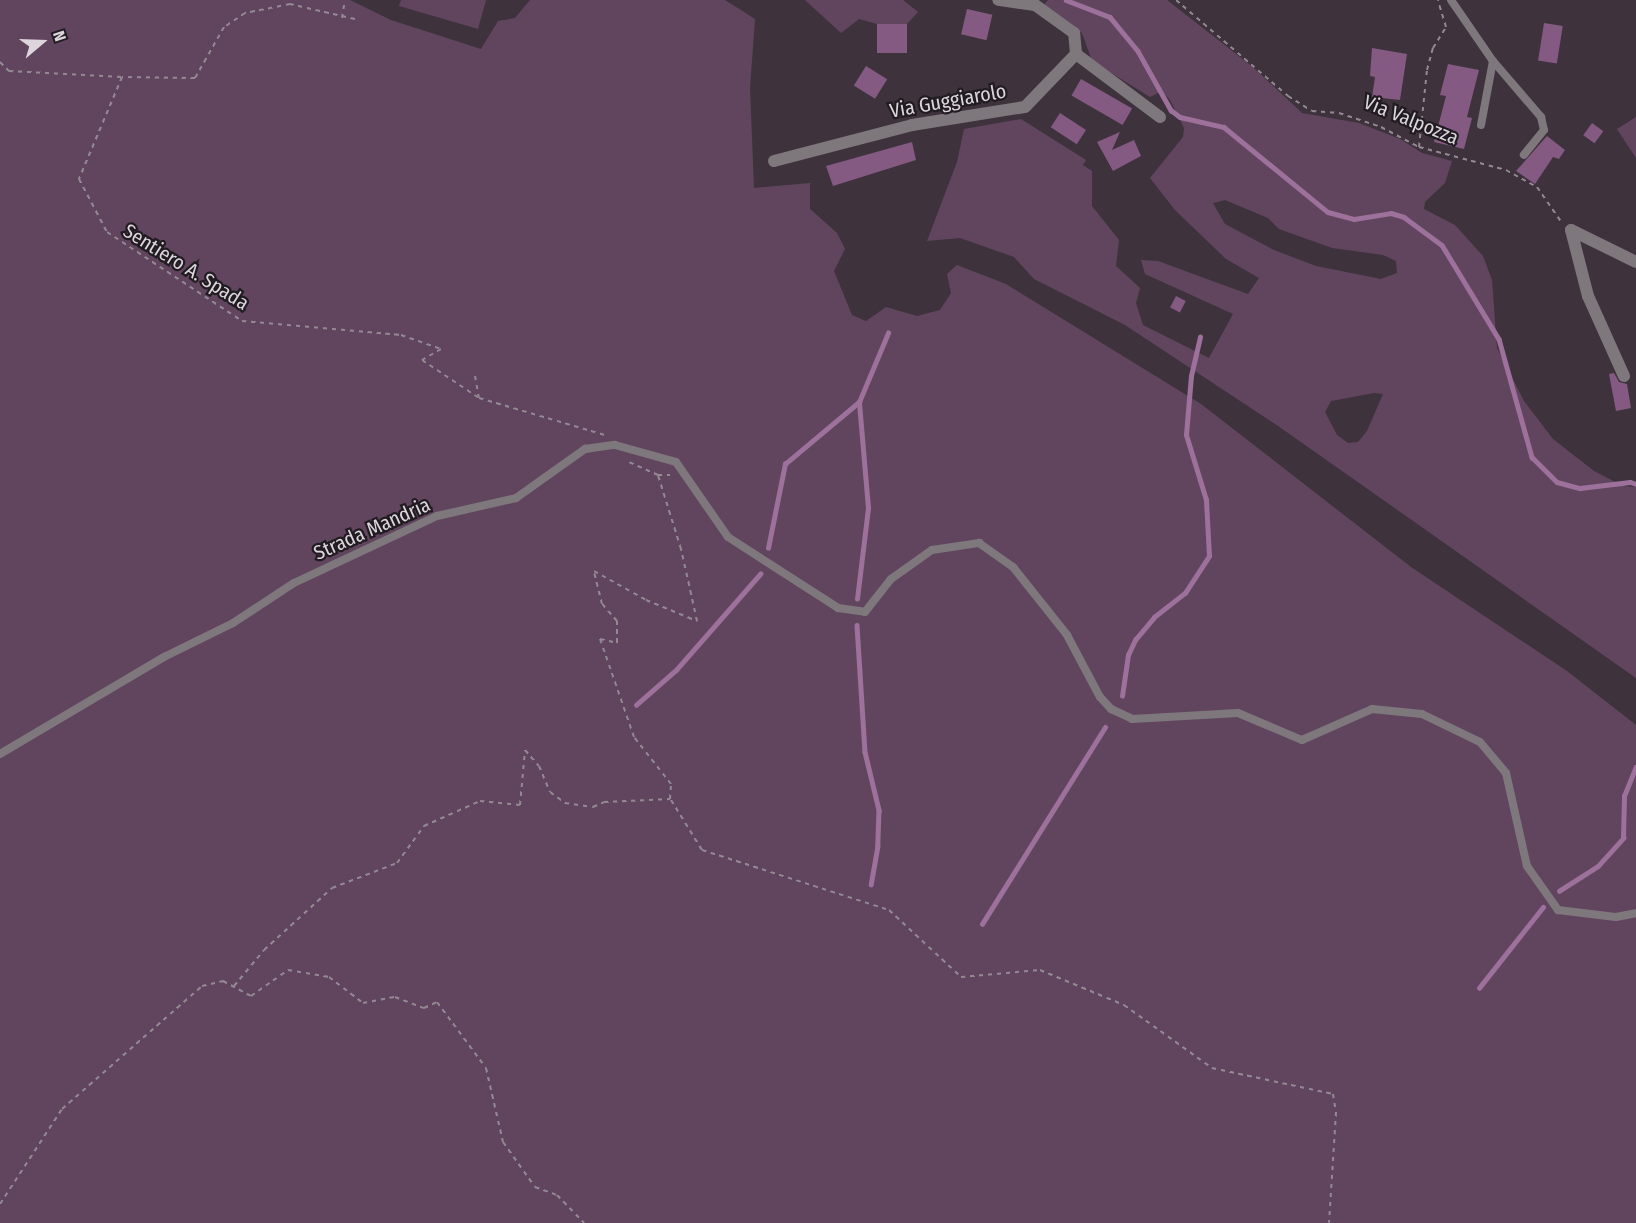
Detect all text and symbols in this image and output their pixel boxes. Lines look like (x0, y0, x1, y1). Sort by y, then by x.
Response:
north arrow (12, 12, 72, 72)
text: N (49, 28, 70, 44)
street label: Via Guggiarolo (888, 79, 1008, 123)
street label: Via Valpozza (1360, 90, 1462, 150)
street label: Sentiero A. Spada (119, 219, 253, 315)
street label: Strada Mandria (310, 493, 434, 565)

